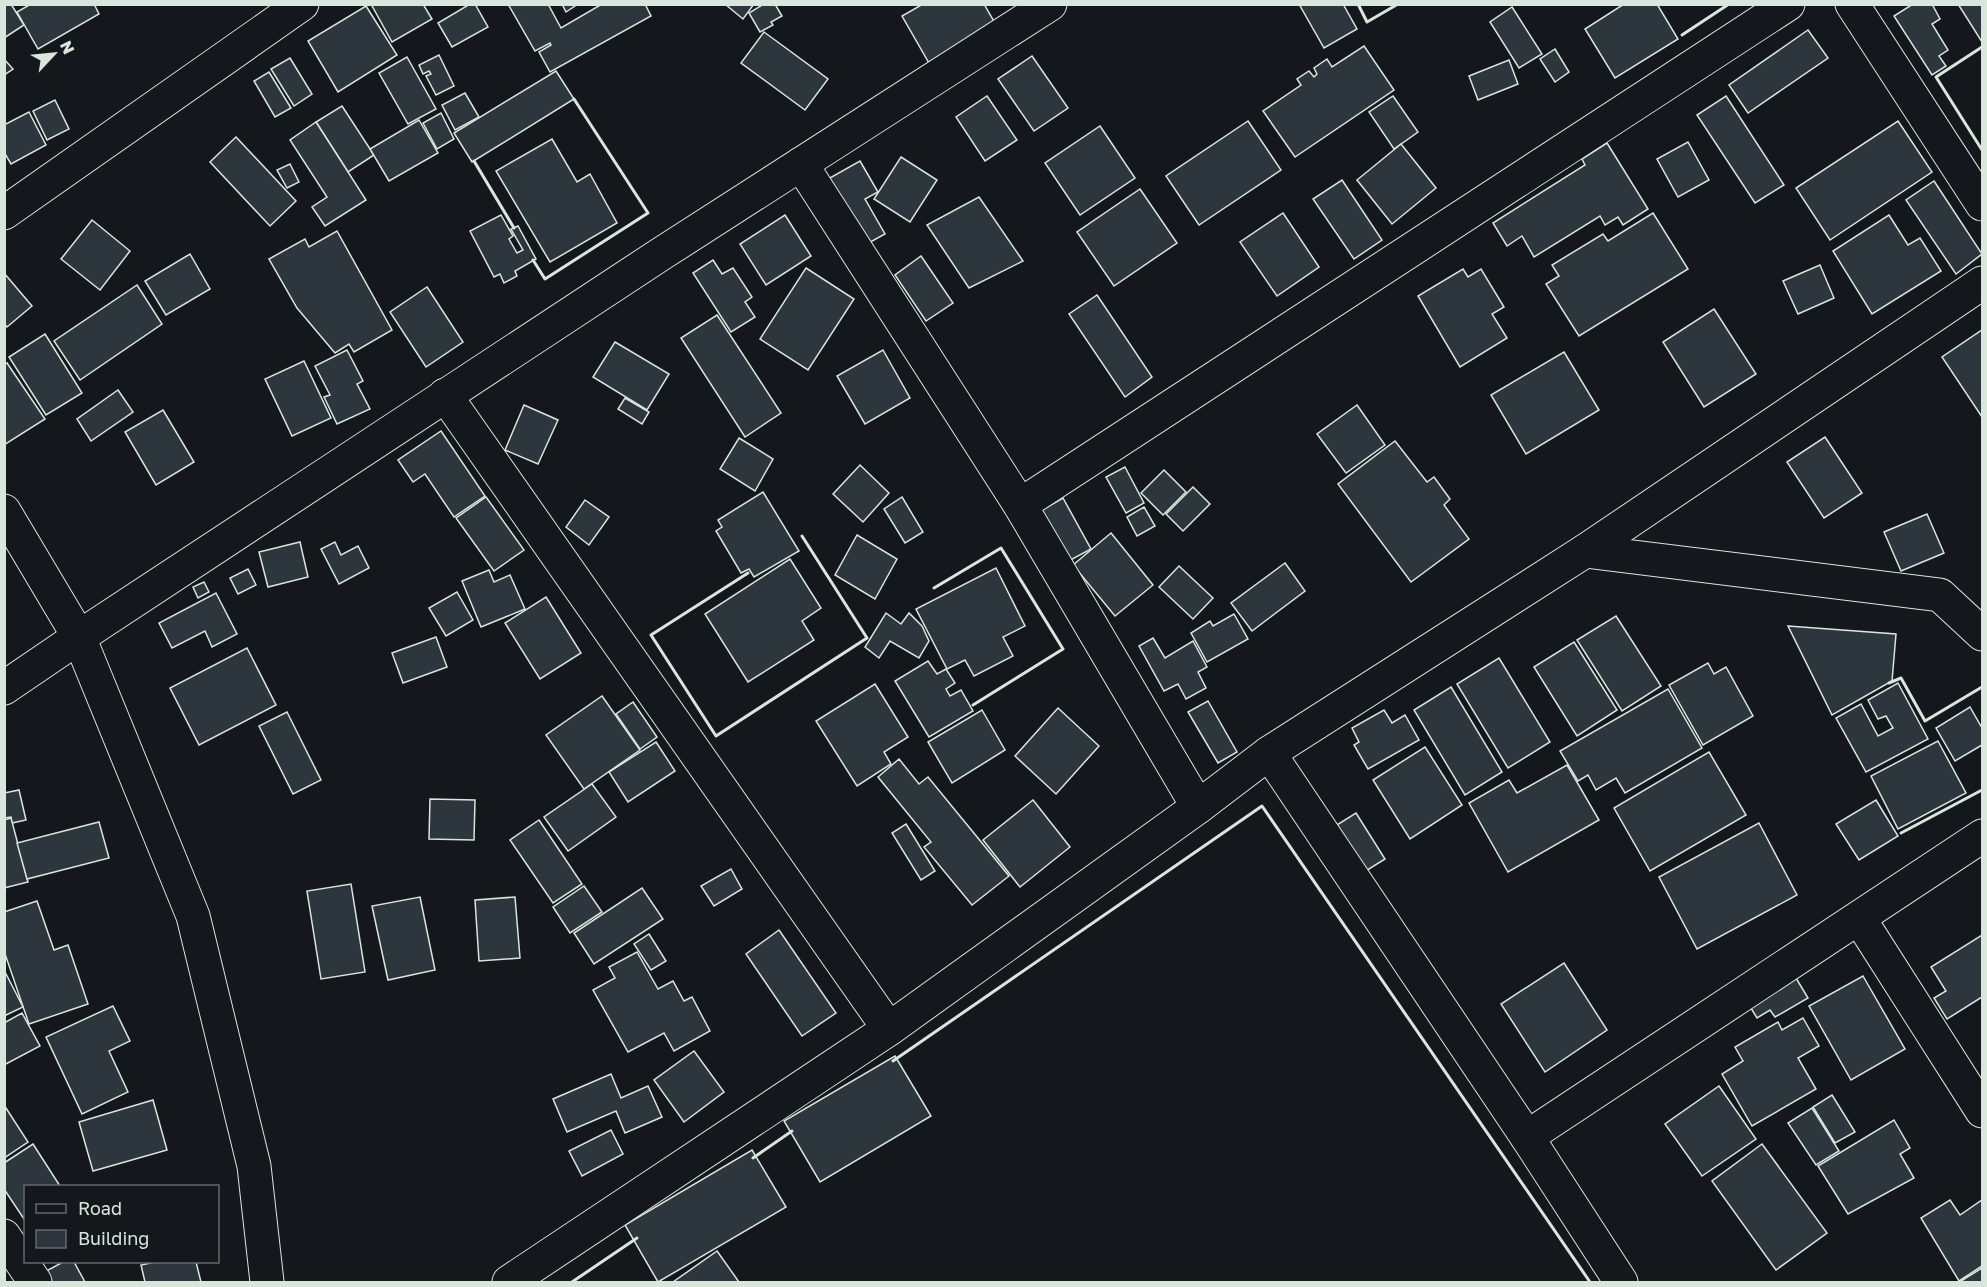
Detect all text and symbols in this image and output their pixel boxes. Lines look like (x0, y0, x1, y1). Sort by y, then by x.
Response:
north arrow (24, 24, 84, 84)
text: N (56, 38, 79, 57)
legend (24, 1185, 219, 1263)
text: Road (78, 1197, 122, 1219)
text: Building (78, 1227, 149, 1249)

